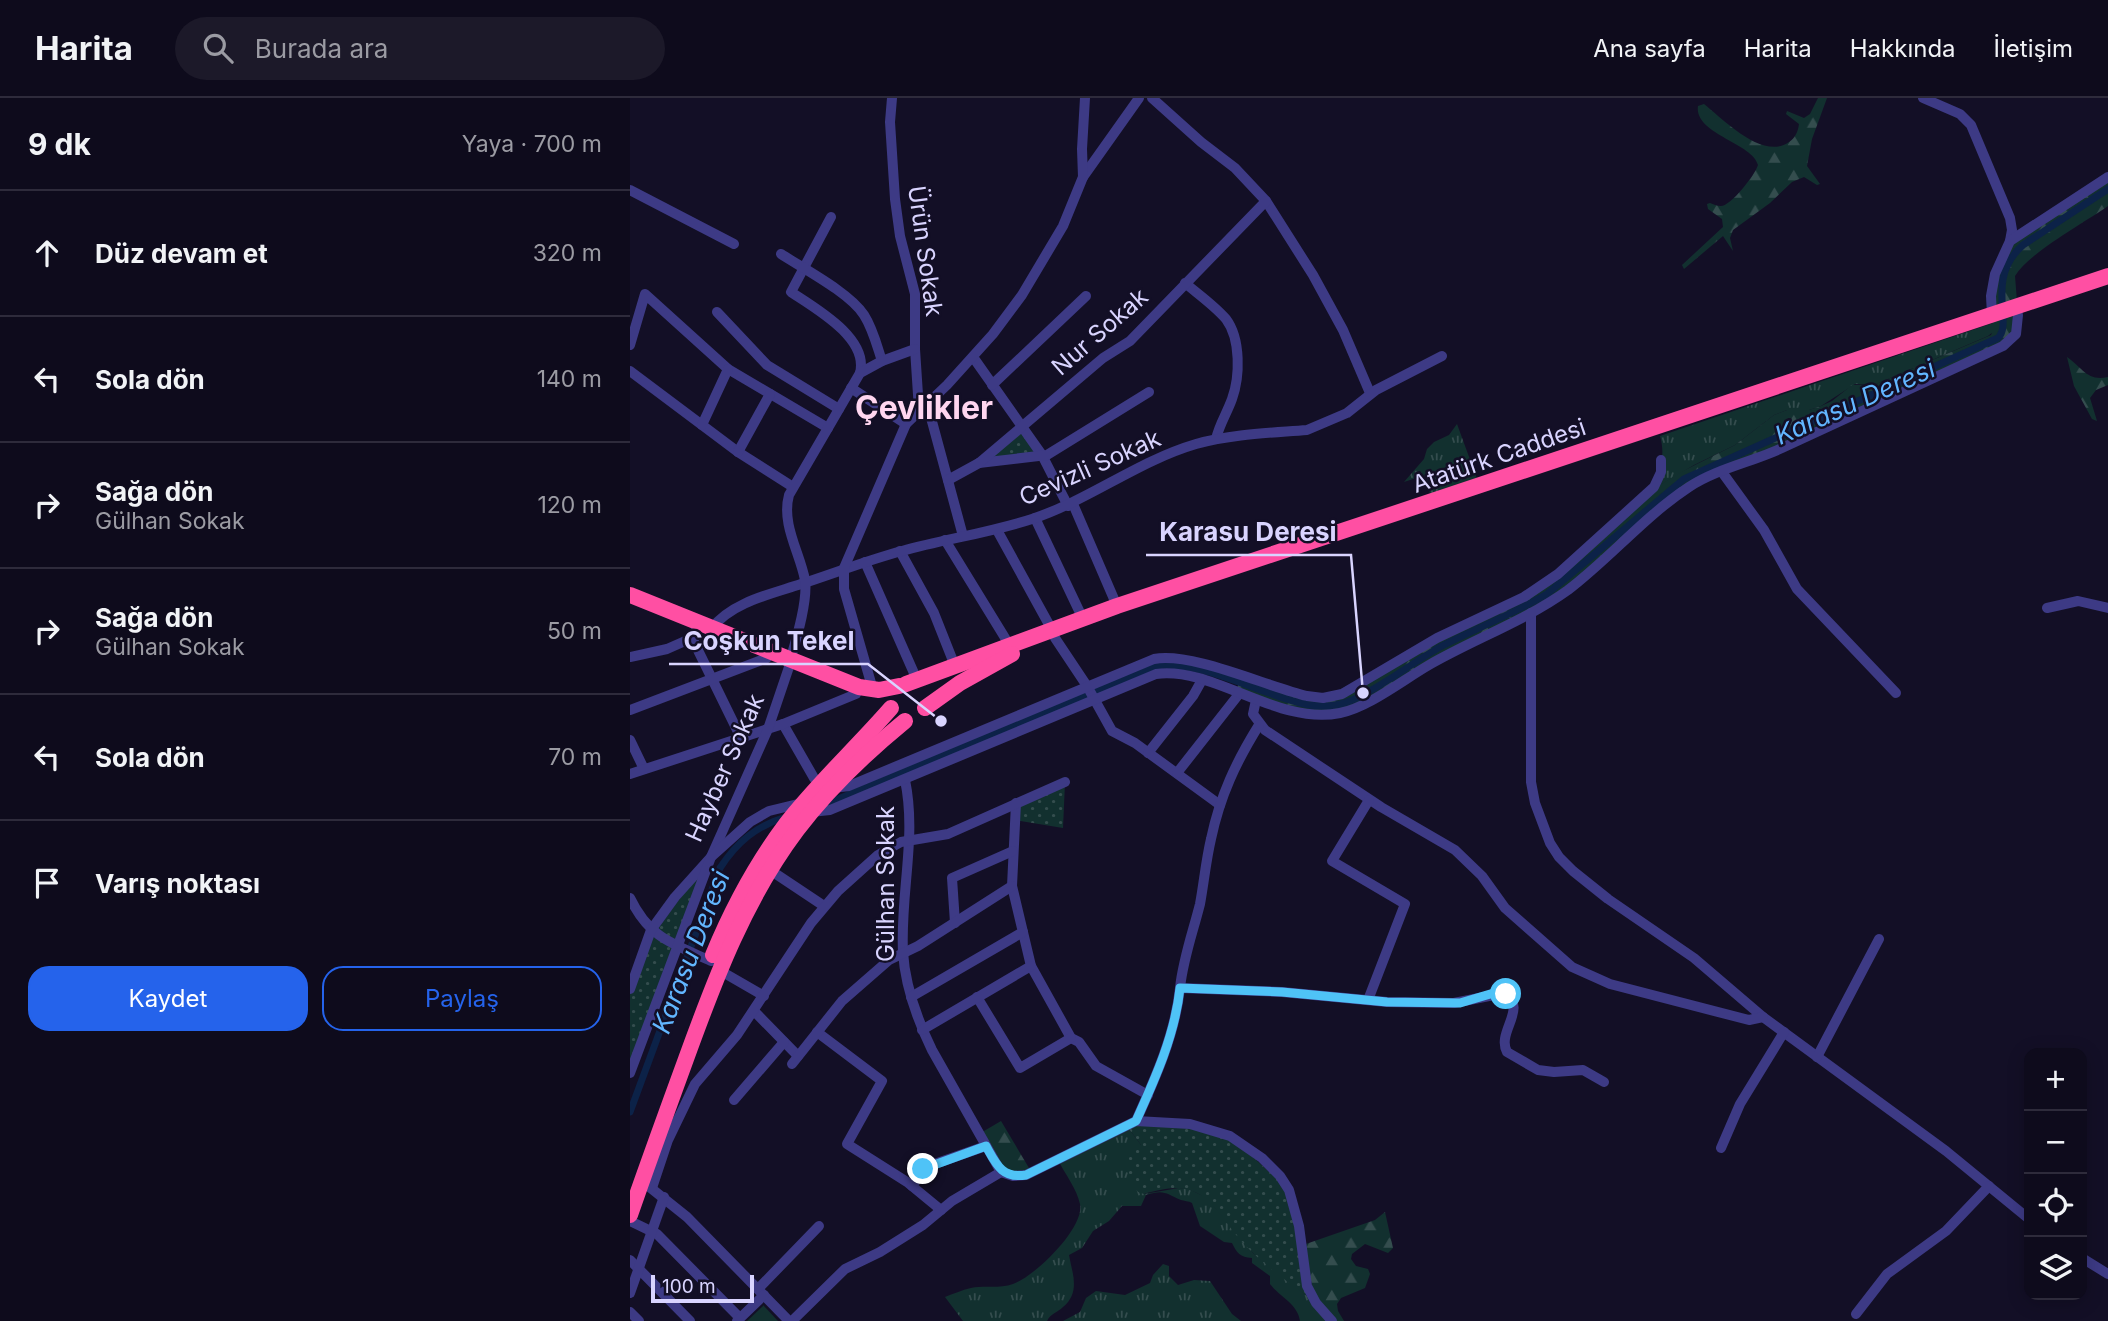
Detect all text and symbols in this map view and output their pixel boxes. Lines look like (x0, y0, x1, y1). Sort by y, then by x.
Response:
search box (175, 17, 665, 80)
text: Harita (35, 28, 133, 68)
icon: search (199, 29, 237, 67)
text: Burada ara (255, 33, 388, 64)
text: Ana sayfa (1593, 34, 1706, 63)
text: Harita (1744, 34, 1812, 63)
text: Hakkında (1850, 34, 1956, 63)
text: İletişim (1994, 34, 2073, 63)
text: 9 dk (28, 126, 91, 162)
text: Yaya · 700 m (462, 130, 602, 158)
street label: Ürün Sokak (902, 184, 949, 318)
icon: ahead (28, 234, 66, 272)
text: Düz devam et (95, 238, 268, 269)
text: 320 m (533, 239, 602, 267)
street label: Nur Sokak (1046, 282, 1154, 381)
water label: Karasu Deresi (1770, 352, 1940, 451)
icon: left (28, 360, 66, 398)
text: Sola dön (95, 364, 205, 395)
text: 140 m (537, 365, 602, 393)
district label: Çevlikler (855, 388, 993, 427)
street label: Atatürk Caddesi (1408, 412, 1589, 499)
street label: Cevizli Sokak (1015, 423, 1165, 512)
text: Sağa dön (95, 476, 213, 507)
icon: right (28, 486, 66, 524)
text: 120 m (537, 491, 602, 519)
text: Gülhan Sokak (95, 507, 245, 535)
callout: Karasu Deresi (1146, 508, 1351, 555)
text: Karasu Deresi (1159, 516, 1337, 547)
text: Sağa dön (95, 602, 213, 633)
icon: right (28, 612, 66, 650)
text: 50 m (547, 617, 602, 645)
callout: Coşkun Tekel (669, 617, 868, 664)
text: Coşkun Tekel (683, 625, 855, 656)
text: Gülhan Sokak (95, 633, 245, 661)
street label: Hayber Sokak (679, 689, 770, 846)
icon: left (28, 738, 66, 776)
text: Sola dön (95, 742, 205, 773)
text: 70 m (548, 743, 602, 771)
street label: Gülhan Sokak (871, 806, 900, 962)
icon: arrive (28, 864, 66, 902)
water label: Karasu Deresi (645, 865, 736, 1038)
text: Varış noktası (95, 868, 260, 899)
button: Kaydet (28, 966, 308, 1031)
button: Paylaş (322, 966, 602, 1031)
route start (1490, 978, 1521, 1009)
map controls (2024, 1048, 2087, 1300)
button: + (2024, 1048, 2087, 1111)
button: − (2024, 1111, 2087, 1174)
route end (907, 1153, 938, 1184)
button: locate (2024, 1174, 2087, 1237)
button: layers (2024, 1237, 2087, 1300)
scale bar (651, 1272, 754, 1304)
text: 100 m (662, 1275, 716, 1298)

